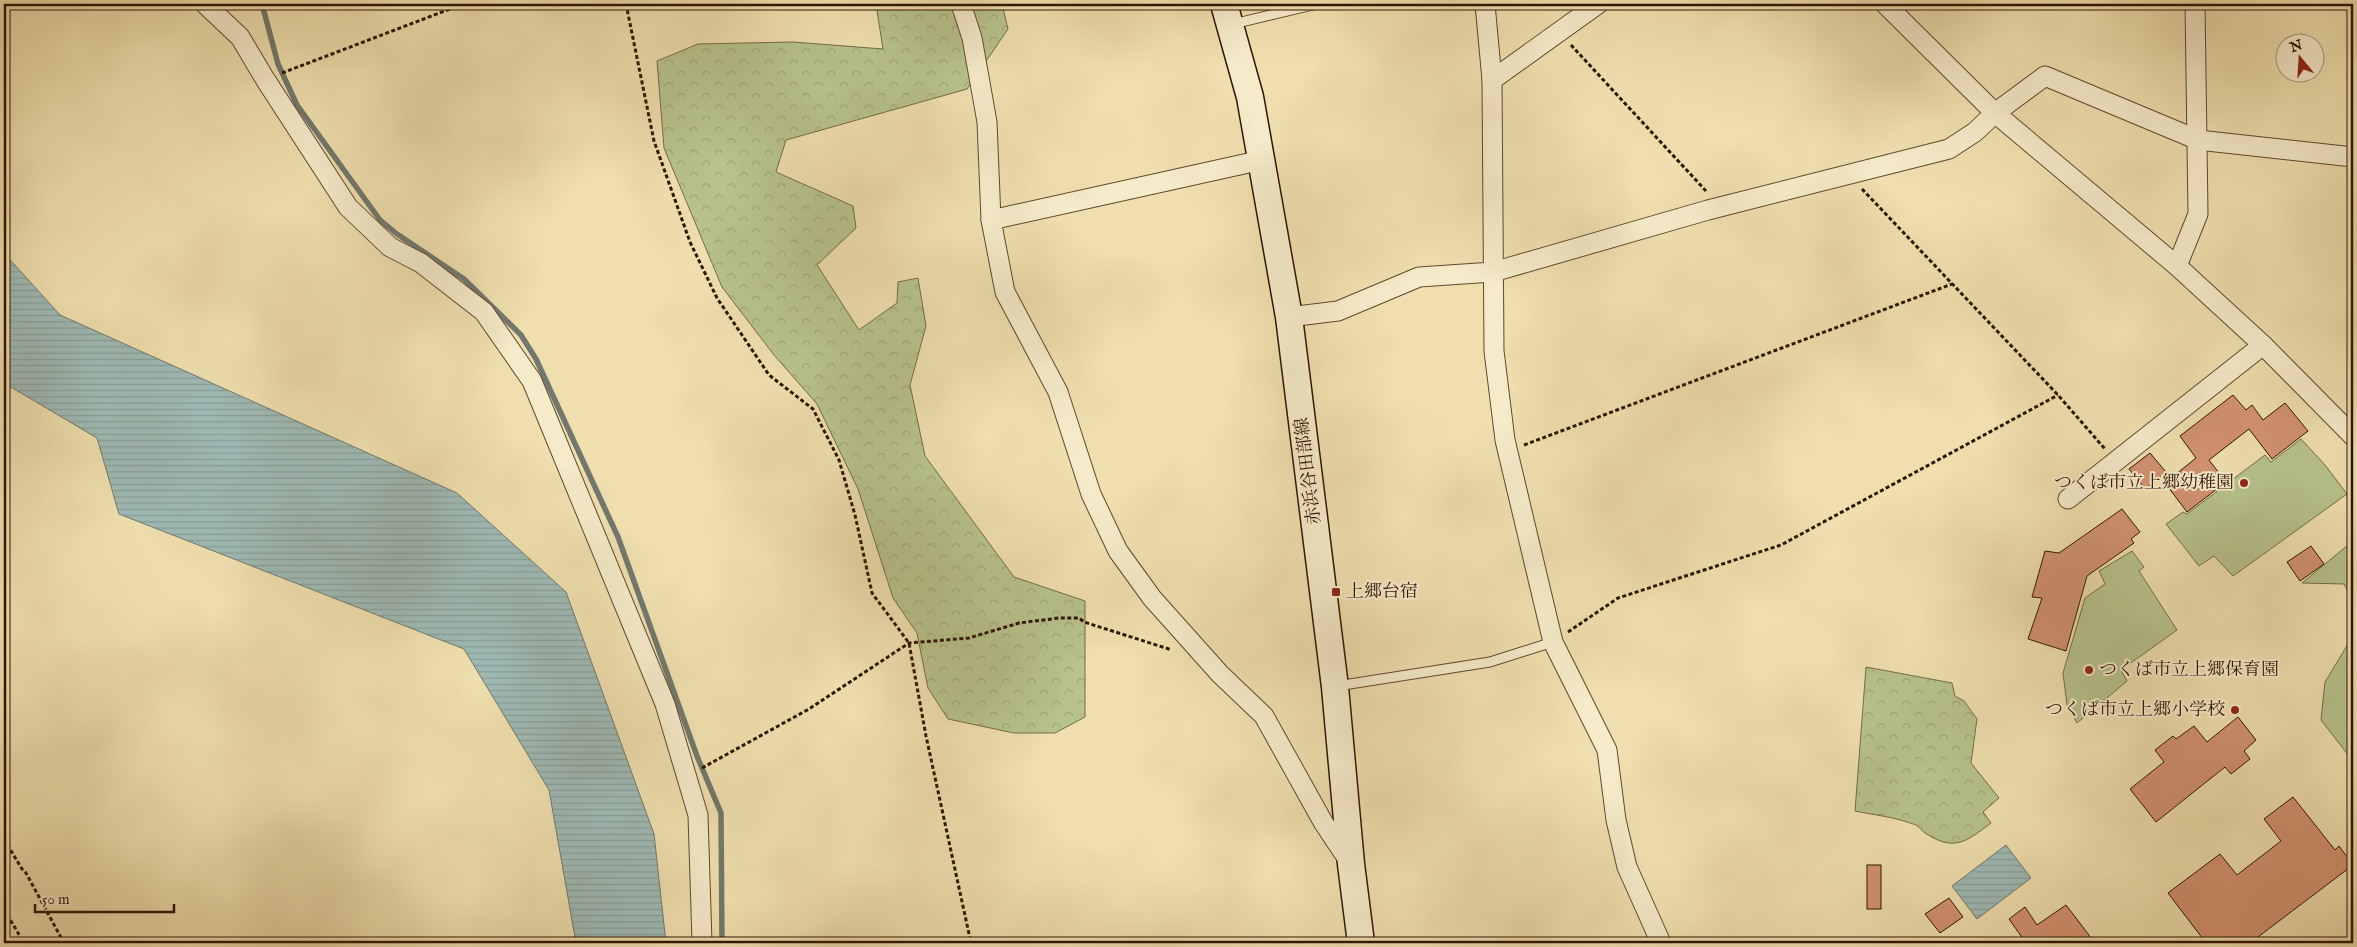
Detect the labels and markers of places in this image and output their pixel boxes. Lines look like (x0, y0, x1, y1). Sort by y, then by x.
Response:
place label: つくば市立上郷幼稚園 (2054, 472, 2234, 495)
marker: つくば市立上郷幼稚園 (2238, 477, 2250, 489)
place label: 上郷台宿 (1346, 581, 1418, 604)
marker: 上郷台宿 (1330, 586, 1342, 598)
place label: つくば市立上郷保育園 (2099, 659, 2279, 682)
marker: つくば市立上郷保育園 (2083, 664, 2095, 676)
place label: つくば市立上郷小学校 (2045, 699, 2225, 722)
marker: つくば市立上郷小学校 (2229, 704, 2241, 716)

